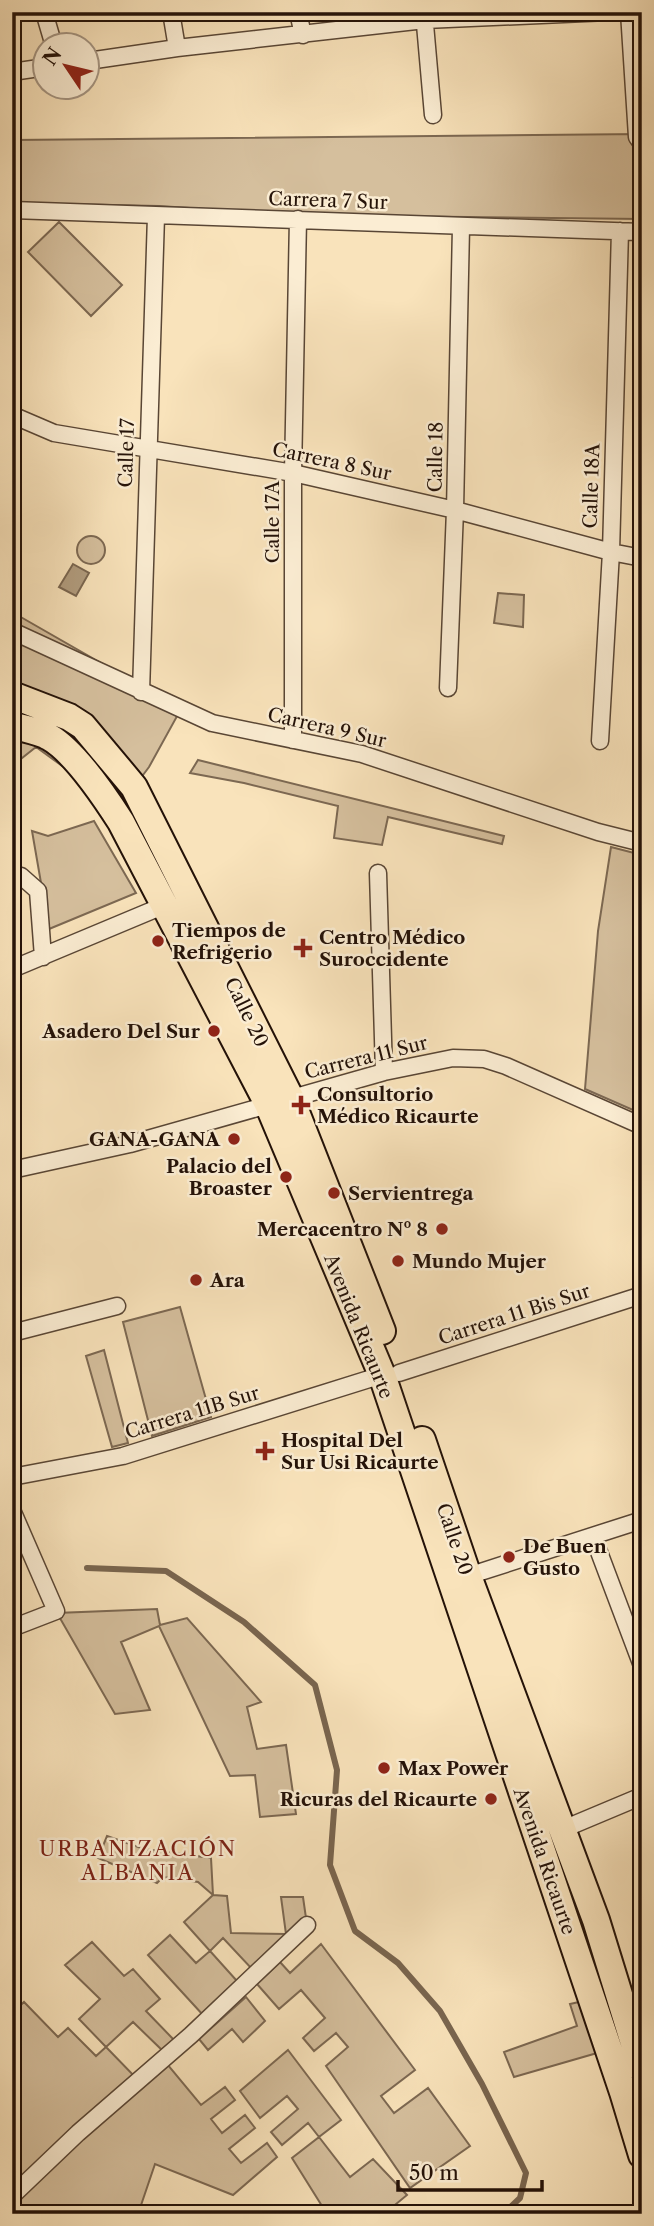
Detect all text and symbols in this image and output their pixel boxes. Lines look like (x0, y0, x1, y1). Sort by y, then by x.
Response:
north arrow (32, 32, 102, 102)
text: N (38, 43, 67, 70)
street label: Carrera 7 Sur (268, 187, 388, 214)
street label: Calle 17 (114, 417, 139, 488)
street label: Calle 18 (423, 421, 448, 493)
street label: Carrera 8 Sur (270, 438, 394, 485)
street label: Calle 18A (579, 442, 605, 529)
street label: Calle 17A (261, 480, 284, 563)
street label: Carrera 9 Sur (265, 703, 388, 752)
place label: Tiempos de Refrigerio (172, 919, 286, 964)
place label: Centro Médico Suroccidente (319, 926, 465, 971)
marker: Tiempos de Refrigerio (150, 933, 166, 949)
marker: Centro Médico Suroccidente (293, 938, 313, 958)
street label: Calle 20 (220, 974, 273, 1051)
place label: Asadero Del Sur (41, 1020, 201, 1043)
marker: Asadero Del Sur (206, 1023, 222, 1039)
street label: Carrera 11 Sur (302, 1031, 430, 1084)
place label: Consultorio Médico Ricaurte (317, 1083, 479, 1128)
marker: Consultorio Médico Ricaurte (291, 1095, 311, 1115)
place label: GANA-GANA (89, 1128, 221, 1151)
marker: GANA-GANA (226, 1131, 242, 1147)
place label: Palacio del Broaster (166, 1155, 273, 1200)
marker: Palacio del Broaster (278, 1169, 294, 1185)
place label: Servientrega (348, 1182, 474, 1205)
marker: Servientrega (326, 1185, 342, 1201)
place label: Mercacentro Nº 8 (257, 1218, 428, 1241)
marker: Mercacentro Nº 8 (434, 1221, 450, 1237)
street label: Avenida Ricaurte (319, 1249, 398, 1402)
place label: Mundo Mujer (412, 1250, 547, 1273)
marker: Mundo Mujer (390, 1253, 406, 1269)
place label: Ara (209, 1269, 246, 1292)
marker: Ara (188, 1272, 204, 1288)
street label: Carrera 11 Bis Sur (435, 1279, 593, 1350)
street label: Carrera 11B Sur (122, 1381, 262, 1444)
place label: Hospital Del Sur Usi Ricaurte (281, 1429, 439, 1474)
marker: Hospital Del Sur Usi Ricaurte (255, 1441, 275, 1461)
street label: Calle 20 (432, 1500, 478, 1578)
place label: De Buen Gusto (523, 1535, 607, 1580)
marker: De Buen Gusto (501, 1549, 517, 1565)
place label: Max Power (398, 1757, 509, 1780)
marker: Max Power (376, 1760, 392, 1776)
street label: Avenida Ricaurte (508, 1784, 580, 1938)
place label: Ricuras del Ricaurte (280, 1788, 477, 1811)
marker: Ricuras del Ricaurte (483, 1791, 499, 1807)
district label: URBANIZACIÓN ALBANIA (39, 1836, 237, 1885)
scale bar (398, 2149, 542, 2193)
text: 50 m (409, 2160, 459, 2185)

